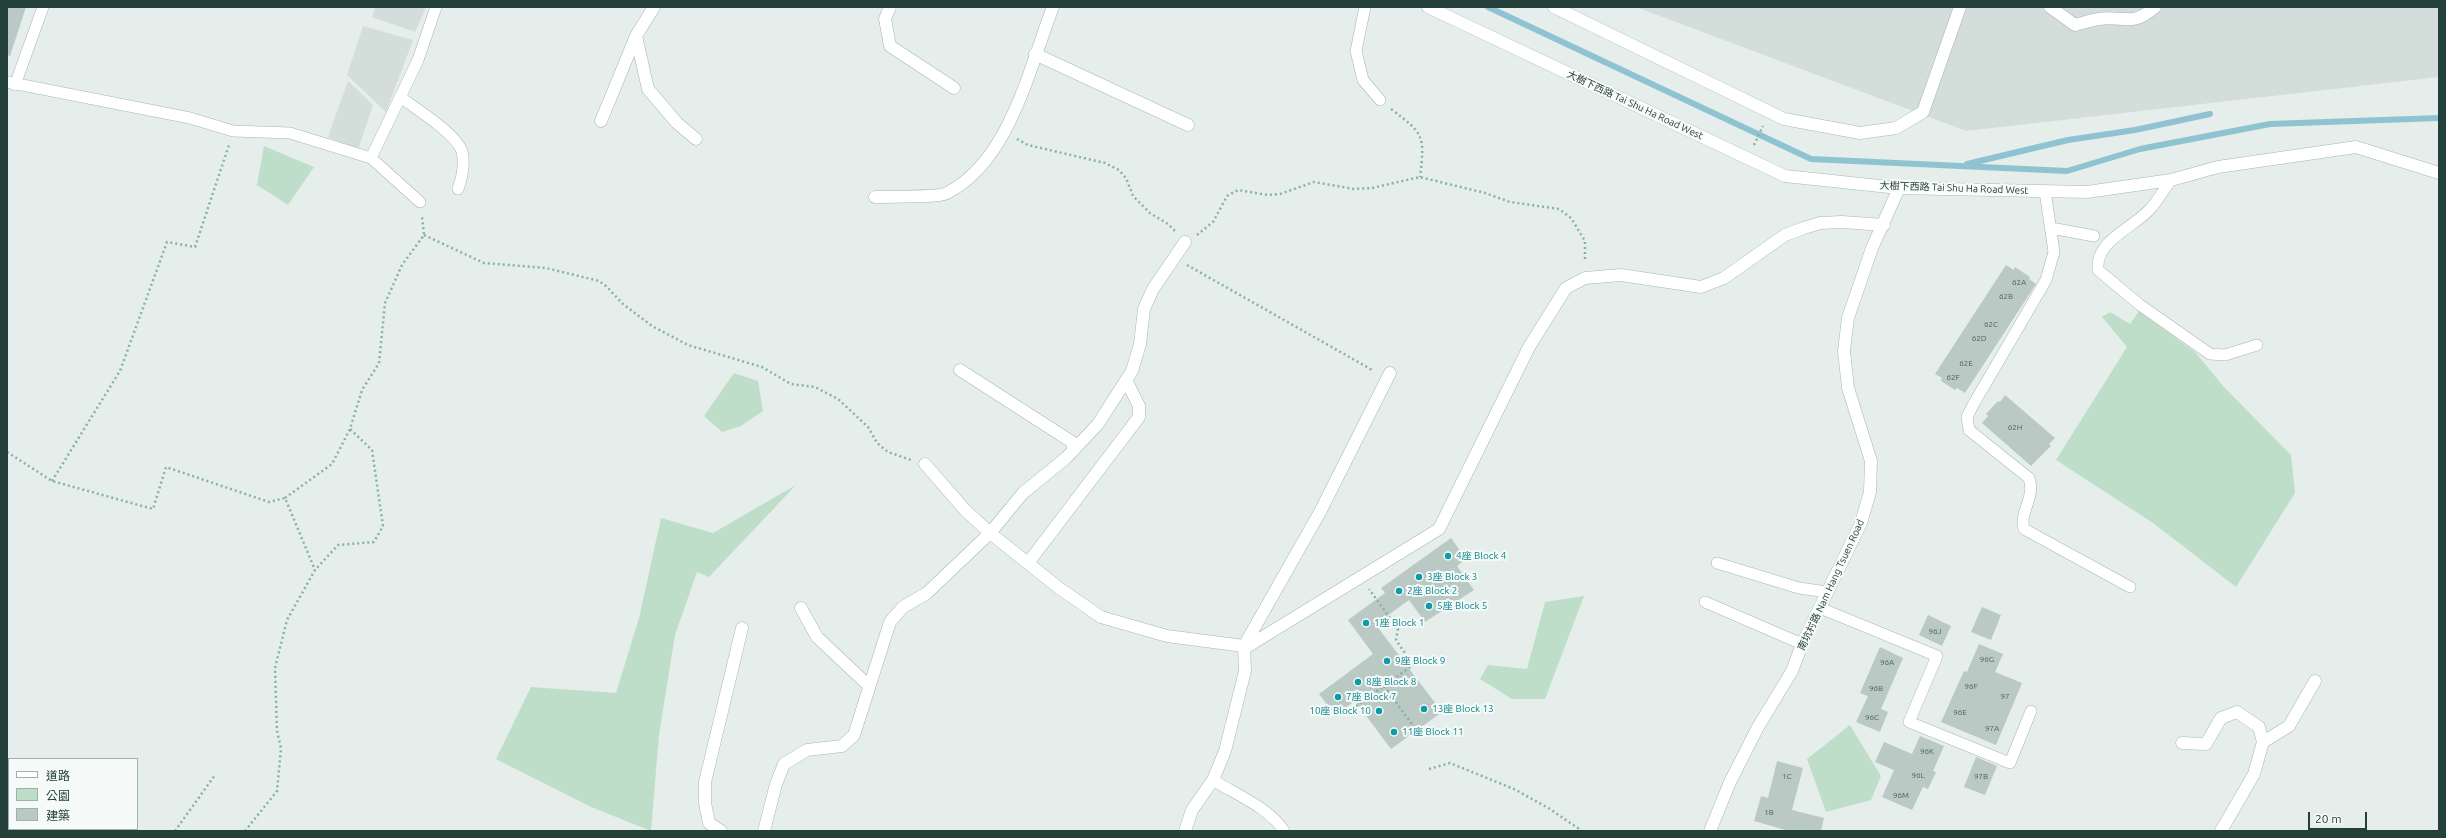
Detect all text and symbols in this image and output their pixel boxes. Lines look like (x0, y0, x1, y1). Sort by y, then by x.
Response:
street label: 大樹下西路 Tai Shu Ha Road West (1565, 68, 1705, 142)
street label: 大樹下西路 Tai Shu Ha Road West (1879, 179, 2029, 197)
house number: 62A (2012, 277, 2026, 287)
house number: 62B (1999, 291, 2013, 301)
house number: 62C (1984, 319, 1998, 329)
house number: 62D (1972, 333, 1986, 343)
house number: 62E (1959, 358, 1973, 368)
house number: 62F (1946, 372, 1960, 382)
house number: 62H (2008, 422, 2022, 432)
street label: 南坑村路 Nam Hang Tsuen Road (1795, 518, 1867, 652)
place label: 4座 Block 4 (1456, 550, 1506, 562)
marker: 4座 Block 4 (1443, 551, 1453, 561)
place label: 3座 Block 3 (1427, 571, 1477, 583)
marker: 3座 Block 3 (1414, 572, 1424, 582)
place label: 2座 Block 2 (1407, 585, 1457, 597)
marker: 2座 Block 2 (1394, 586, 1404, 596)
place label: 5座 Block 5 (1437, 600, 1487, 612)
marker: 5座 Block 5 (1424, 601, 1434, 611)
place label: 1座 Block 1 (1374, 617, 1424, 629)
marker: 1座 Block 1 (1361, 618, 1371, 628)
house number: 96J (1929, 626, 1941, 636)
house number: 96G (1980, 654, 1994, 664)
place label: 9座 Block 9 (1395, 655, 1445, 667)
marker: 9座 Block 9 (1382, 656, 1392, 666)
house number: 96A (1880, 657, 1894, 667)
place label: 8座 Block 8 (1366, 676, 1416, 688)
marker: 8座 Block 8 (1353, 677, 1363, 687)
house number: 96F (1964, 681, 1978, 691)
house number: 96B (1869, 683, 1883, 693)
place label: 7座 Block 7 (1346, 691, 1396, 703)
house number: 97 (2000, 691, 2010, 701)
marker: 7座 Block 7 (1333, 692, 1343, 702)
place label: 13座 Block 13 (1432, 703, 1494, 715)
marker: 13座 Block 13 (1419, 704, 1429, 714)
place label: 10座 Block 10 (1309, 705, 1371, 717)
marker: 10座 Block 10 (1374, 706, 1384, 716)
house number: 96E (1953, 707, 1967, 717)
house number: 96C (1865, 712, 1879, 722)
house number: 97A (1985, 723, 1999, 733)
place label: 11座 Block 11 (1402, 726, 1464, 738)
marker: 11座 Block 11 (1389, 727, 1399, 737)
house number: 96K (1920, 746, 1934, 756)
legend (8, 758, 138, 830)
text: 道路 (46, 769, 70, 782)
house number: 96L (1911, 770, 1925, 780)
house number: 1C (1782, 771, 1792, 781)
house number: 97B (1974, 771, 1988, 781)
text: 公園 (46, 789, 70, 802)
house number: 96M (1893, 790, 1909, 800)
scale bar (2310, 804, 2369, 830)
house number: 1B (1764, 807, 1774, 817)
text: 建築 (46, 809, 70, 822)
text: 20 m (2315, 812, 2342, 825)

